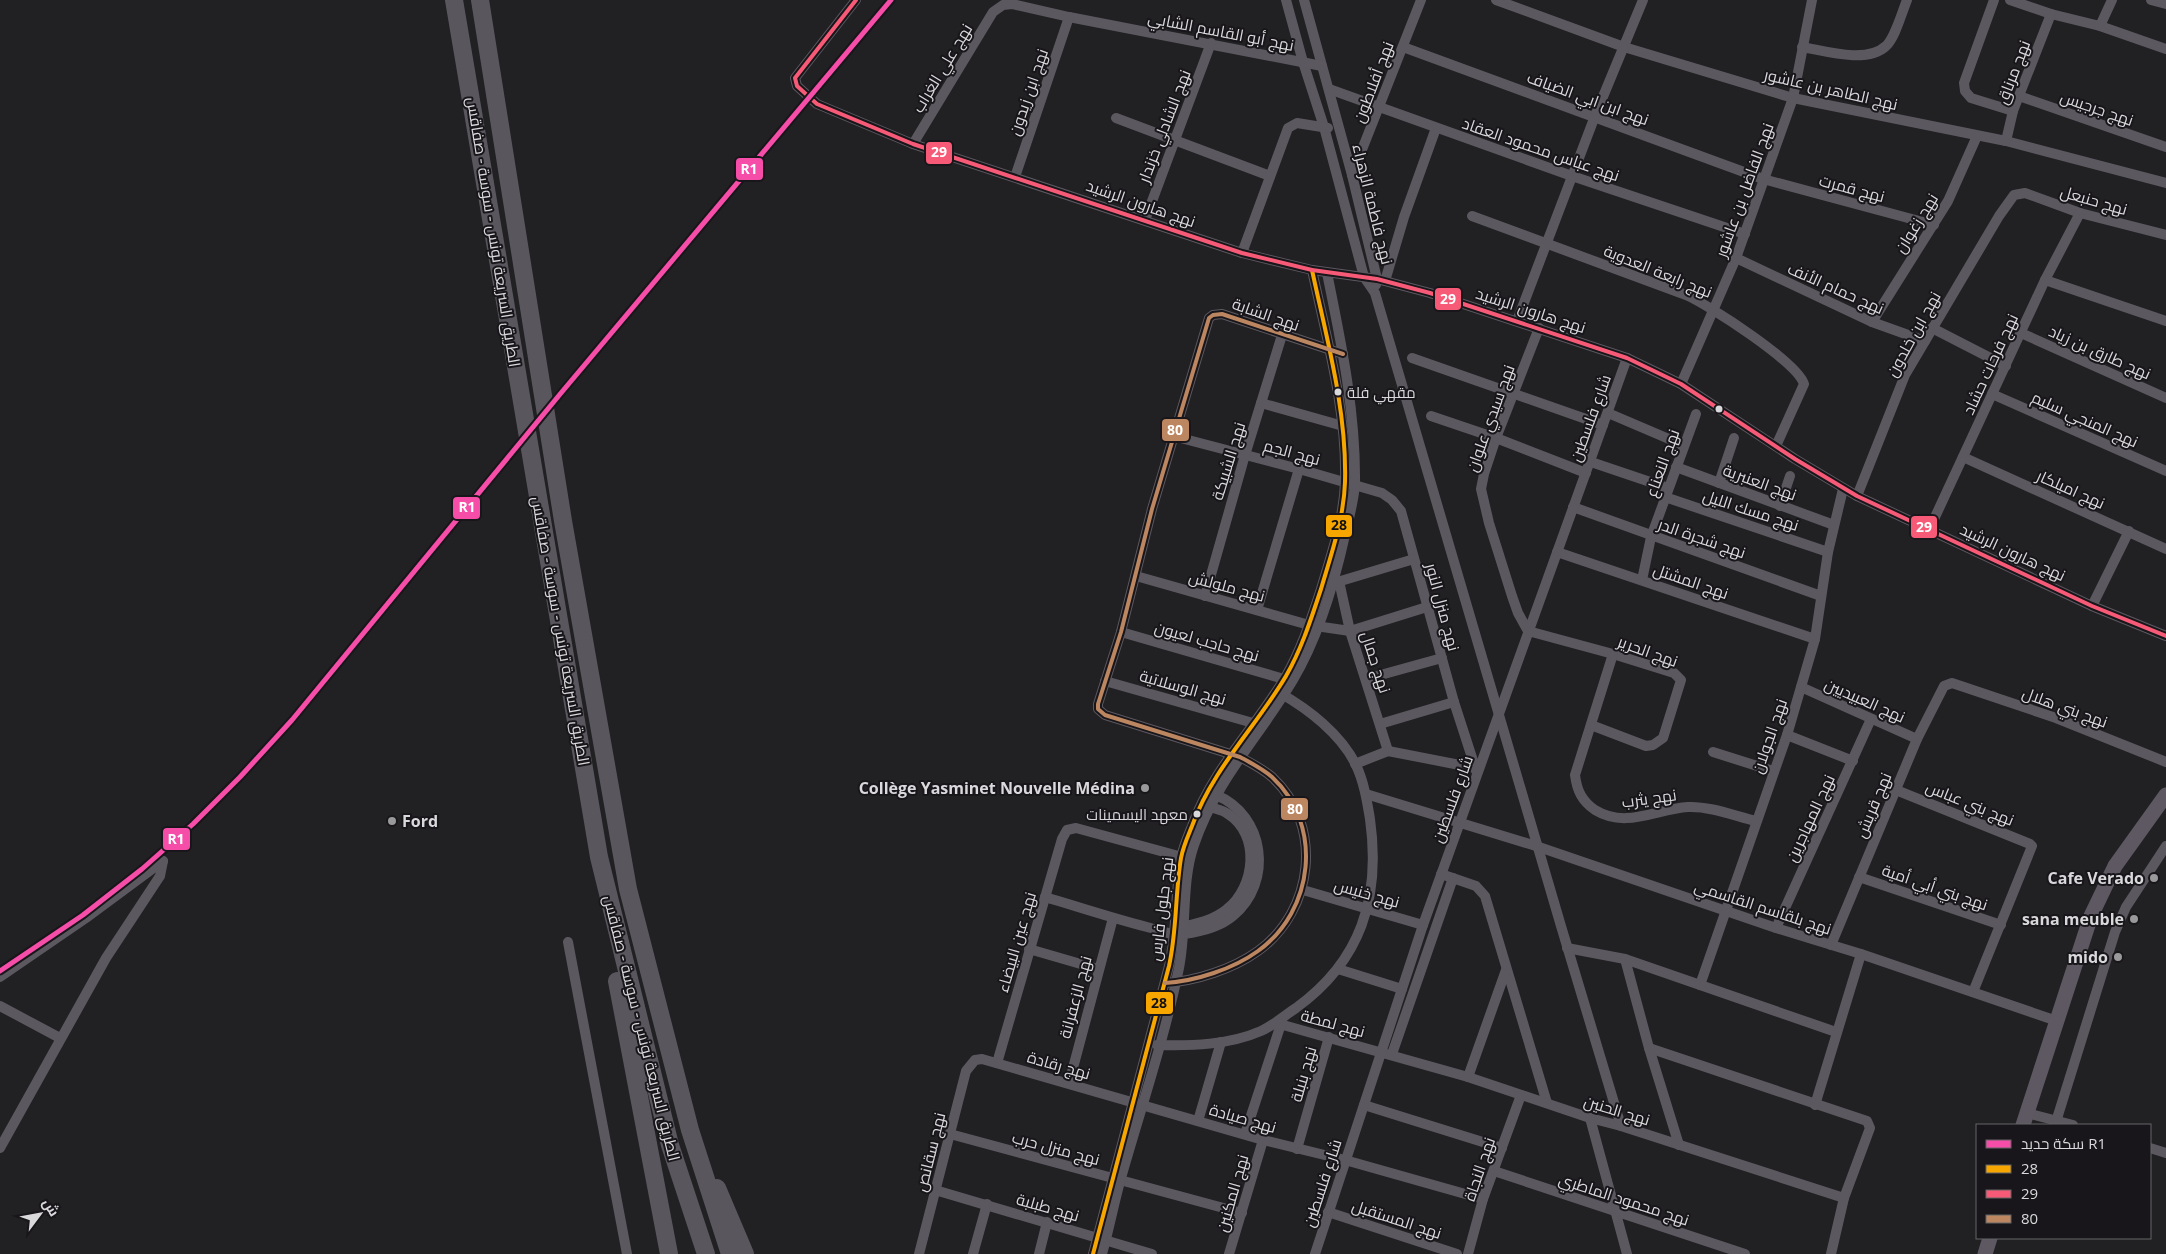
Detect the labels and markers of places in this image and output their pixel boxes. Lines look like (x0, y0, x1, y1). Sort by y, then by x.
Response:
place label: مقهي فلة (1347, 382, 1416, 405)
marker: مقهي فلة (1333, 387, 1343, 397)
unlabelled marker (1714, 404, 1724, 414)
place label: Collège Yasminet Nouvelle Médina (859, 777, 1135, 799)
marker: Collège Yasminet Nouvelle Médina (1139, 782, 1151, 794)
place label: معهد اليسمينات (1086, 804, 1188, 825)
marker: معهد اليسمينات (1192, 809, 1202, 819)
place label: Ford (402, 810, 438, 832)
marker: Ford (386, 815, 398, 827)
place label: Cafe Verado (2048, 867, 2144, 889)
marker: Cafe Verado (2148, 872, 2160, 884)
place label: sana meuble (2022, 908, 2124, 930)
marker: sana meuble (2128, 913, 2140, 925)
place label: mido (2067, 946, 2108, 968)
marker: mido (2112, 951, 2124, 963)

